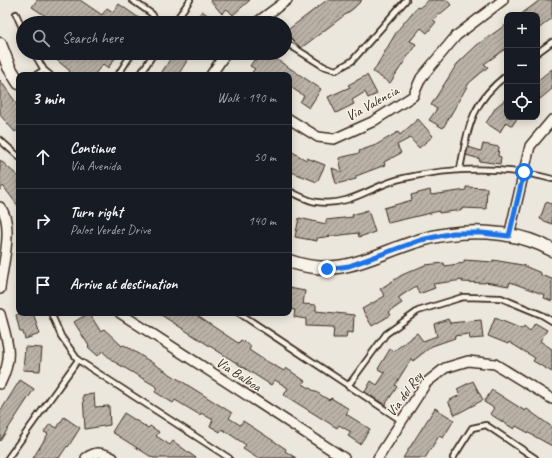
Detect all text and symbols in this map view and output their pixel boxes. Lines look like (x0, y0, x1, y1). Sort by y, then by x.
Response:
map controls (504, 12, 540, 120)
button: + (504, 12, 540, 48)
search box (16, 16, 292, 60)
icon: search (30, 27, 52, 49)
text: Search here (62, 29, 123, 48)
button: − (504, 48, 540, 84)
street label: Via Valencia (343, 82, 403, 125)
button: locate (504, 84, 540, 120)
text: 3 min (32, 88, 65, 109)
text: Walk · 190 m (217, 90, 276, 106)
text: Continue (70, 139, 115, 158)
icon: ahead (32, 146, 54, 168)
text: 50 m (254, 149, 276, 165)
text: Via Avenida (70, 158, 121, 174)
route start (515, 163, 533, 181)
text: Turn right (70, 203, 123, 222)
icon: right (32, 210, 54, 232)
text: 140 m (248, 213, 276, 229)
text: Palos Verdes Drive (70, 222, 151, 238)
route end (318, 260, 336, 278)
icon: arrive (32, 274, 54, 296)
text: Arrive at destination (70, 275, 177, 294)
street label: Via Balboa (213, 354, 266, 396)
street label: Via del Rey (383, 368, 427, 420)

